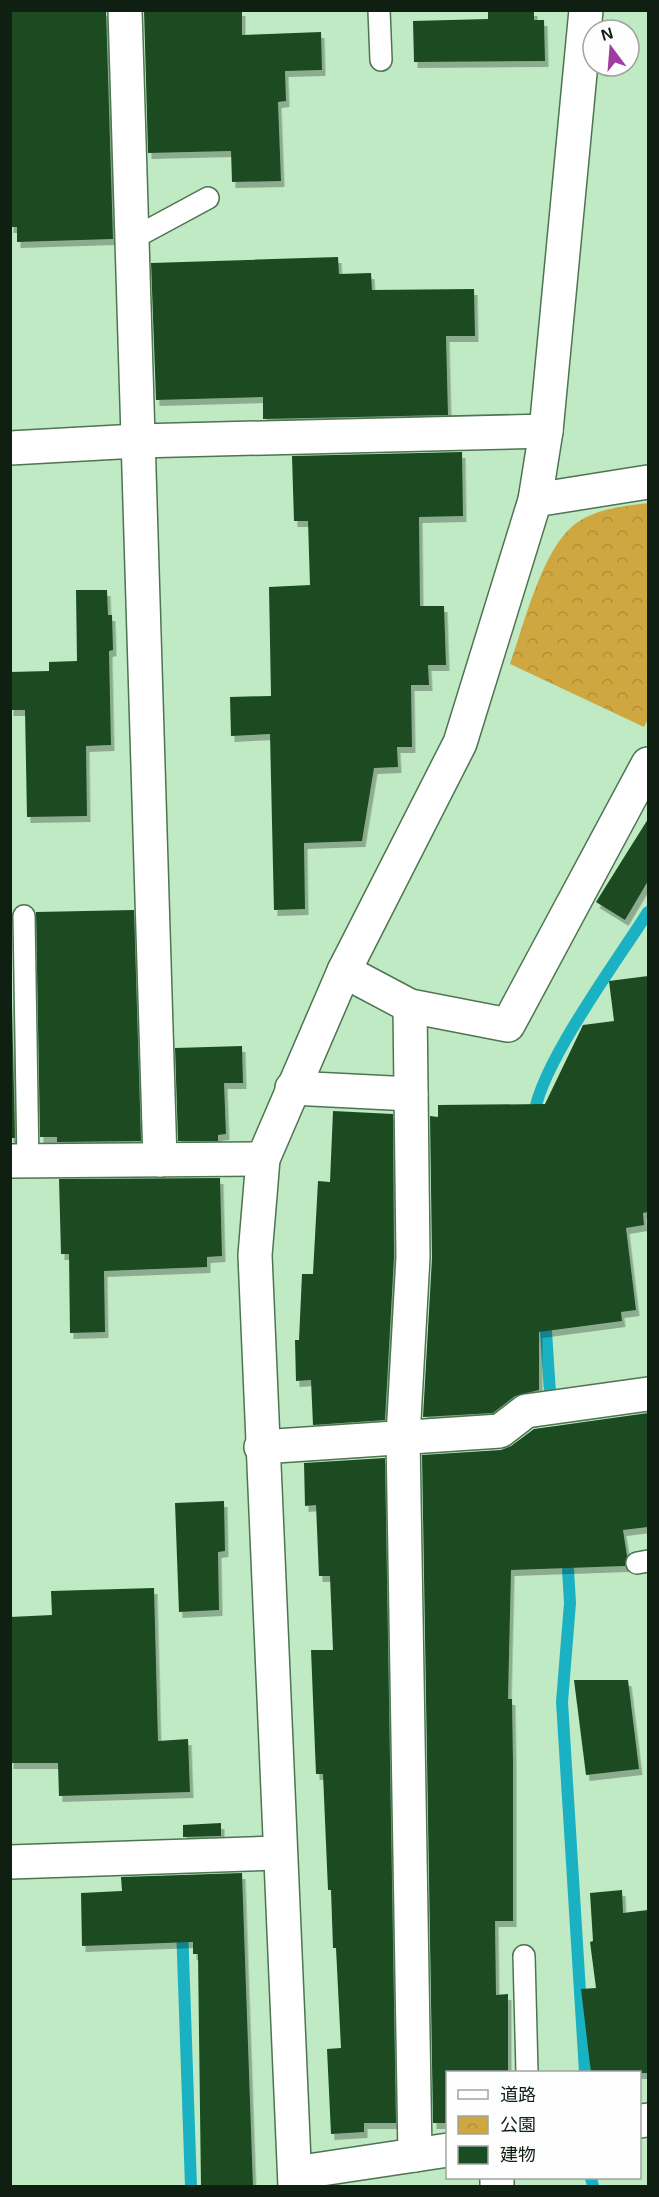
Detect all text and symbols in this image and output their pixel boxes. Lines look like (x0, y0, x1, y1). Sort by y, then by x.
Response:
north arrow (581, 18, 641, 78)
text: N (599, 24, 615, 44)
legend (446, 2071, 641, 2179)
text: 道路 (500, 2085, 536, 2105)
text: 公園 (500, 2115, 536, 2135)
text: 建物 (500, 2145, 536, 2165)

